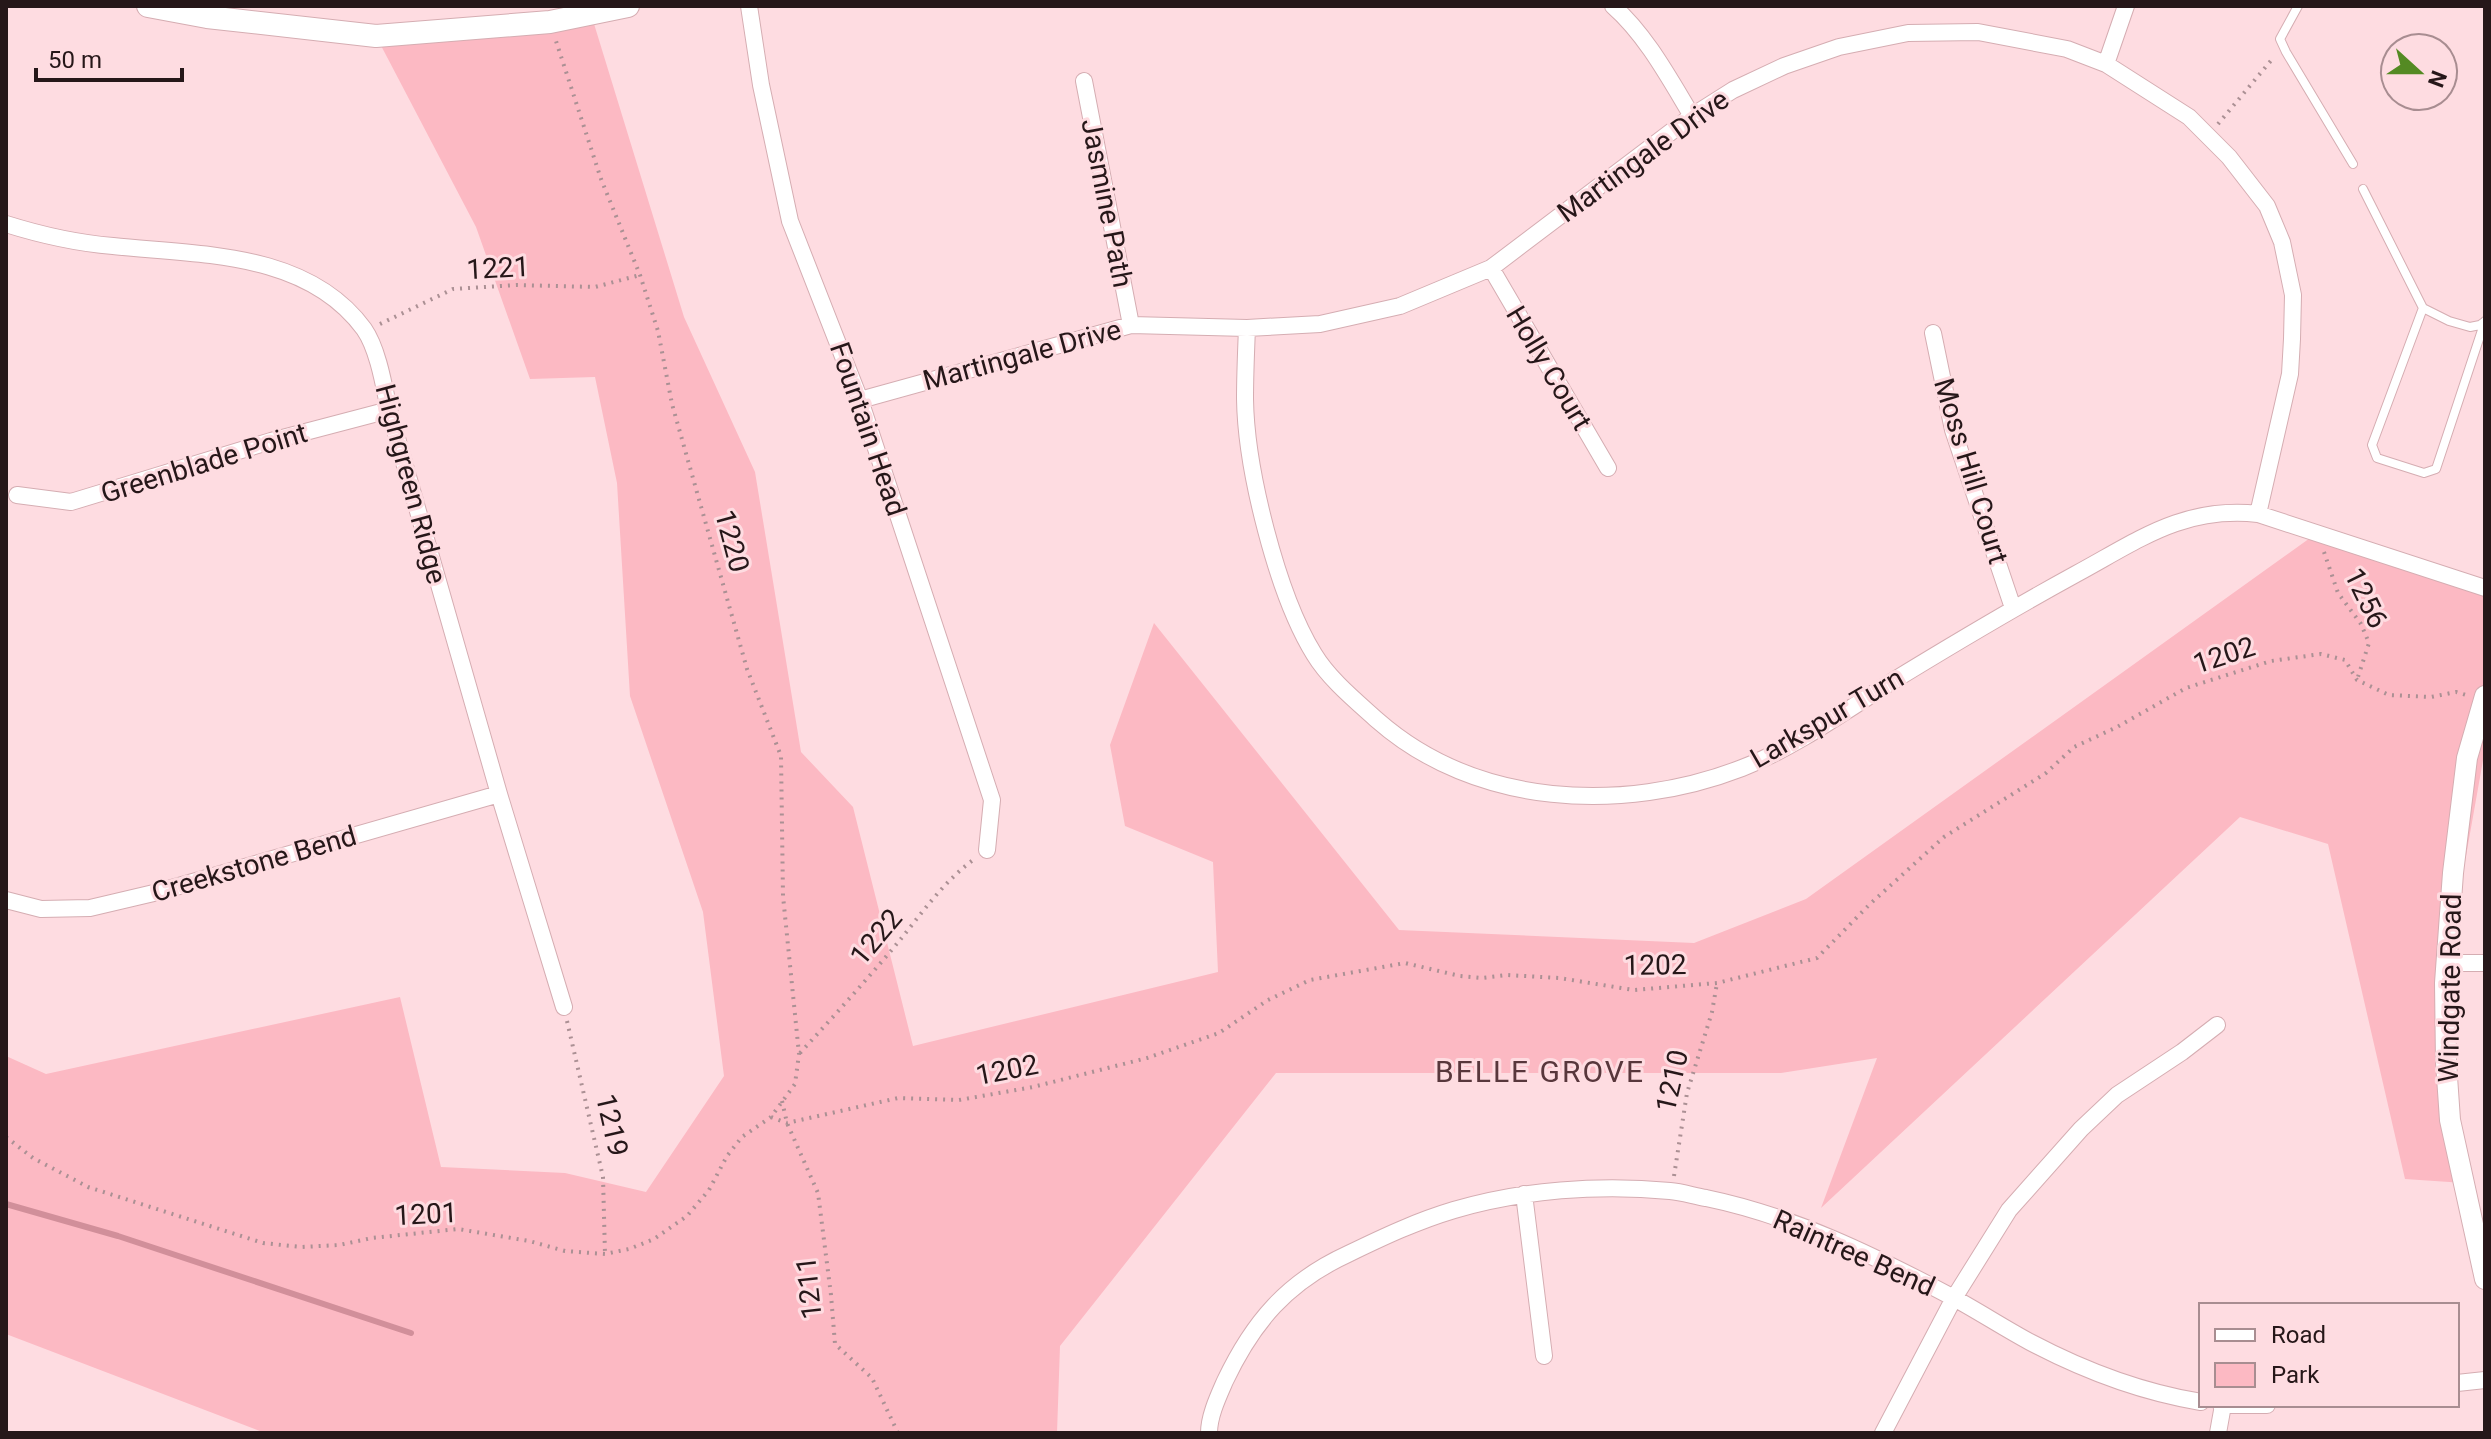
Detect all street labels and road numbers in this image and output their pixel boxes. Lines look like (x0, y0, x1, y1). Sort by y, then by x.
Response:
street label: Martingale Drive (1551, 83, 1735, 229)
street label: Jasmine Path (1074, 116, 1140, 290)
street label: 1221 (466, 250, 530, 286)
street label: Holly Court (1499, 300, 1599, 436)
street label: Martingale Drive (919, 313, 1125, 397)
street label: Fountain Head (823, 338, 913, 520)
street label: Moss Hill Court (1927, 374, 2015, 568)
street label: Highgreen Ridge (368, 381, 454, 587)
street label: Greenblade Point (97, 416, 311, 510)
street label: 1220 (708, 506, 756, 576)
street label: 1256 (2337, 562, 2395, 634)
street label: 1202 (2189, 630, 2259, 680)
street label: Larkspur Turn (1745, 661, 1909, 775)
street label: Creekstone Bend (148, 819, 360, 909)
street label: Windgate Road (2432, 893, 2468, 1083)
street label: 1222 (843, 902, 909, 972)
street label: 1202 (1623, 948, 1687, 982)
street label: 1210 (1649, 1047, 1695, 1115)
street label: 1202 (973, 1048, 1041, 1092)
street label: 1219 (589, 1091, 635, 1159)
street label: 1201 (394, 1196, 458, 1232)
street label: Raintree Bend (1768, 1203, 1940, 1303)
street label: 1211 (789, 1255, 829, 1321)

